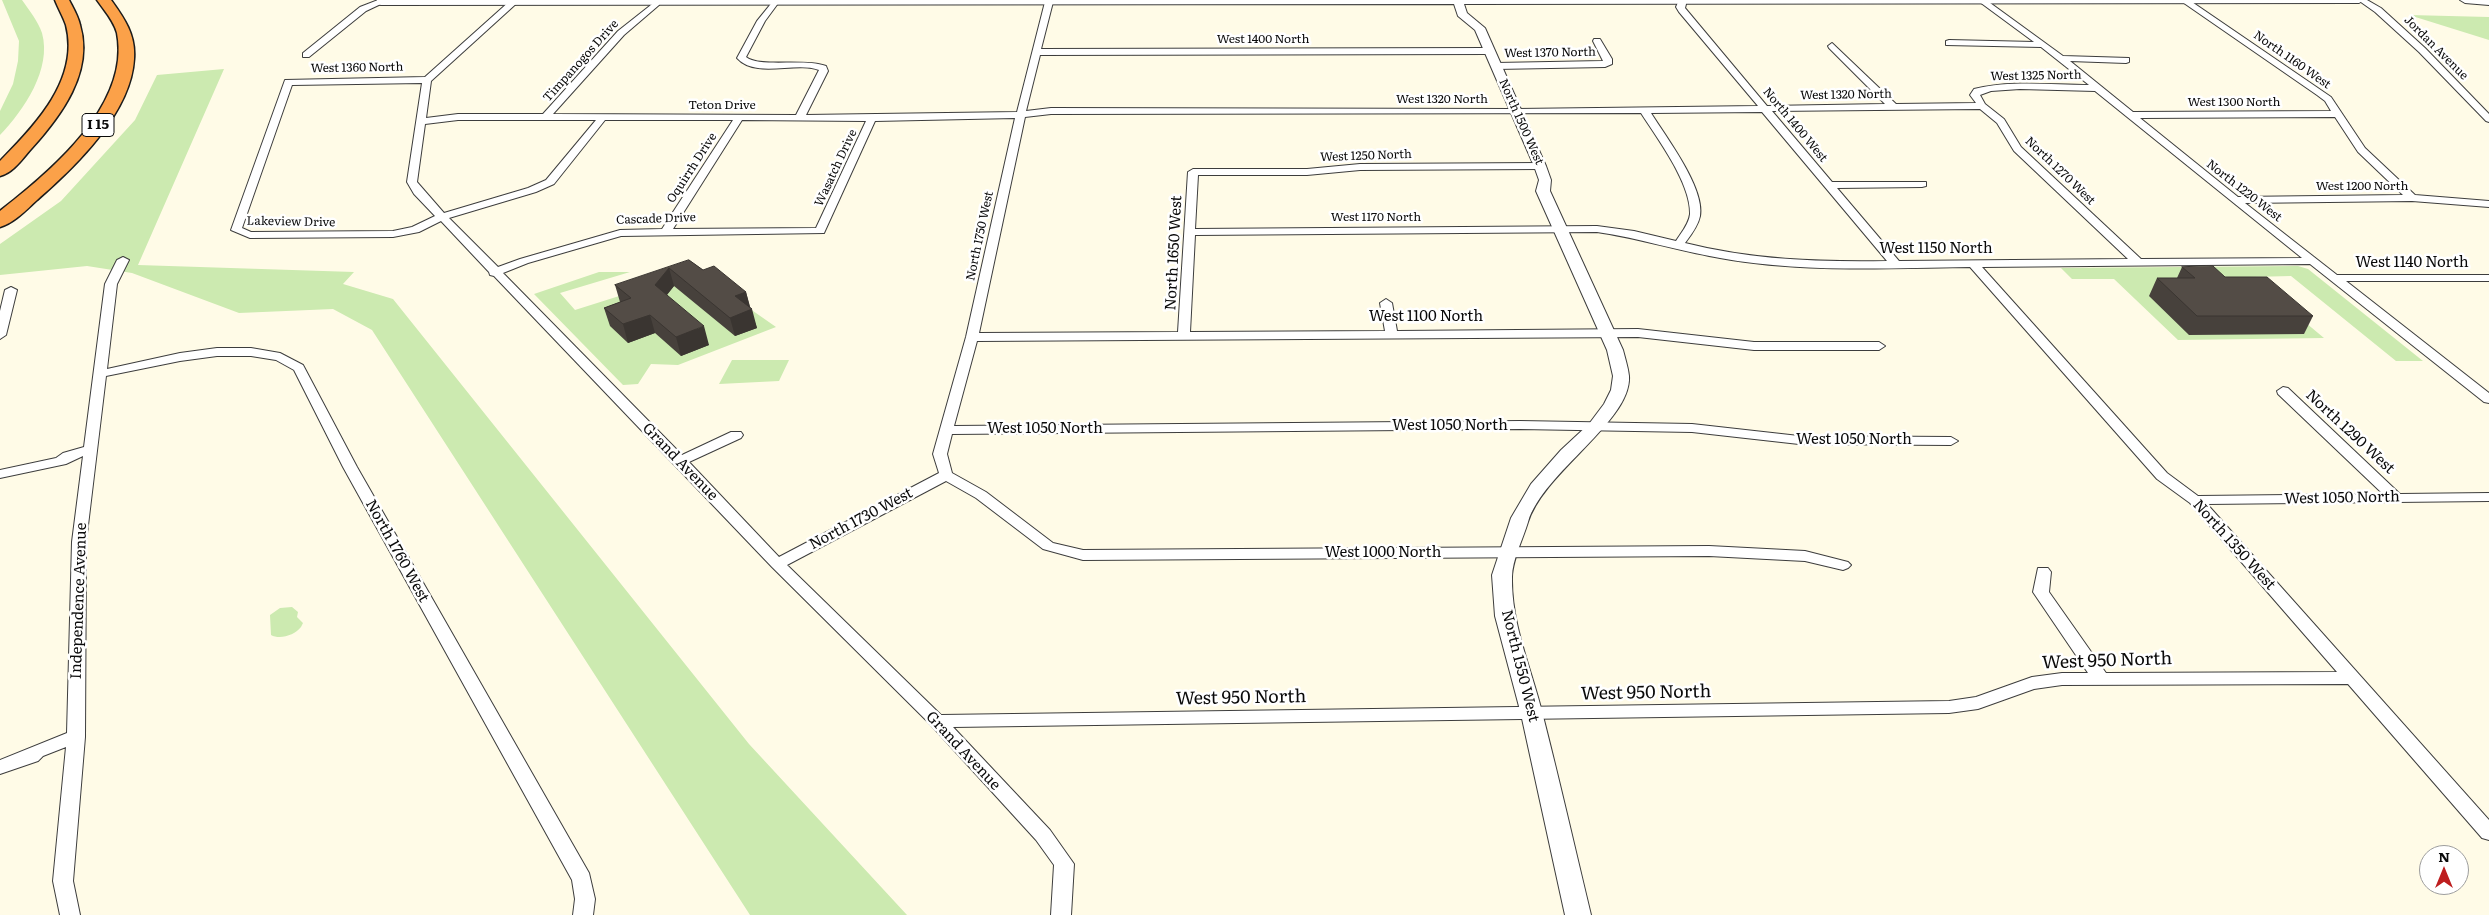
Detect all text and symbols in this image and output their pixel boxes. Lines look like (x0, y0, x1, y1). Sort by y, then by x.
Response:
street label: Jordan Avenue (2401, 13, 2471, 83)
street label: Timpanogos Drive (540, 17, 622, 105)
street label: North 1160 West (2251, 28, 2333, 92)
street label: West 1400 North (1217, 32, 1309, 46)
street label: West 1370 North (1504, 45, 1596, 61)
street label: West 1360 North (311, 60, 403, 76)
street label: West 1325 North (1990, 68, 2082, 84)
street label: North 1500 West (1496, 77, 1546, 167)
street label: North 1400 West (1760, 85, 1830, 165)
street label: West 1320 North (1800, 87, 1892, 103)
street label: West 1320 North (1396, 92, 1488, 106)
street label: West 1300 North (2187, 95, 2281, 109)
street label: Teton Drive (688, 98, 756, 112)
road number: I 15 (82, 114, 114, 136)
street label: Wasatch Drive (812, 127, 860, 209)
street label: Oquirrh Drive (664, 130, 720, 206)
street label: North 1270 West (2022, 134, 2098, 208)
street label: West 1250 North (1320, 147, 1412, 165)
street label: North 1220 West (2203, 157, 2285, 225)
street label: West 1200 North (2316, 179, 2408, 193)
street label: North 1750 West (963, 190, 997, 282)
street label: North 1650 West (1162, 195, 1186, 311)
street label: Cascade Drive (616, 210, 696, 228)
street label: West 1170 North (1331, 210, 1421, 224)
street label: Lakeview Drive (246, 214, 336, 230)
street label: West 1150 North (1879, 240, 1993, 258)
street label: West 1140 North (2355, 254, 2469, 272)
street label: West 1100 North (1369, 308, 1483, 326)
street label: North 1290 West (2302, 386, 2398, 478)
street label: West 1050 North (1392, 417, 1508, 435)
street label: Grand Avenue (638, 419, 722, 505)
street label: West 1050 North (987, 420, 1103, 438)
street label: West 1050 North (1796, 431, 1912, 449)
street label: North 1730 West (806, 484, 916, 554)
street label: West 1050 North (2284, 488, 2400, 508)
street label: North 1760 West (361, 496, 433, 606)
street label: North 1350 West (2189, 496, 2279, 594)
street label: Independence Avenue (67, 522, 91, 680)
street label: West 1000 North (1325, 544, 1441, 562)
street label: North 1550 West (1497, 608, 1543, 724)
street label: West 950 North (2041, 648, 2173, 674)
street label: West 950 North (1580, 681, 1712, 705)
street label: West 950 North (1175, 686, 1307, 710)
street label: Grand Avenue (922, 708, 1004, 794)
north arrow (2419, 845, 2469, 895)
text: N (2438, 846, 2450, 866)

